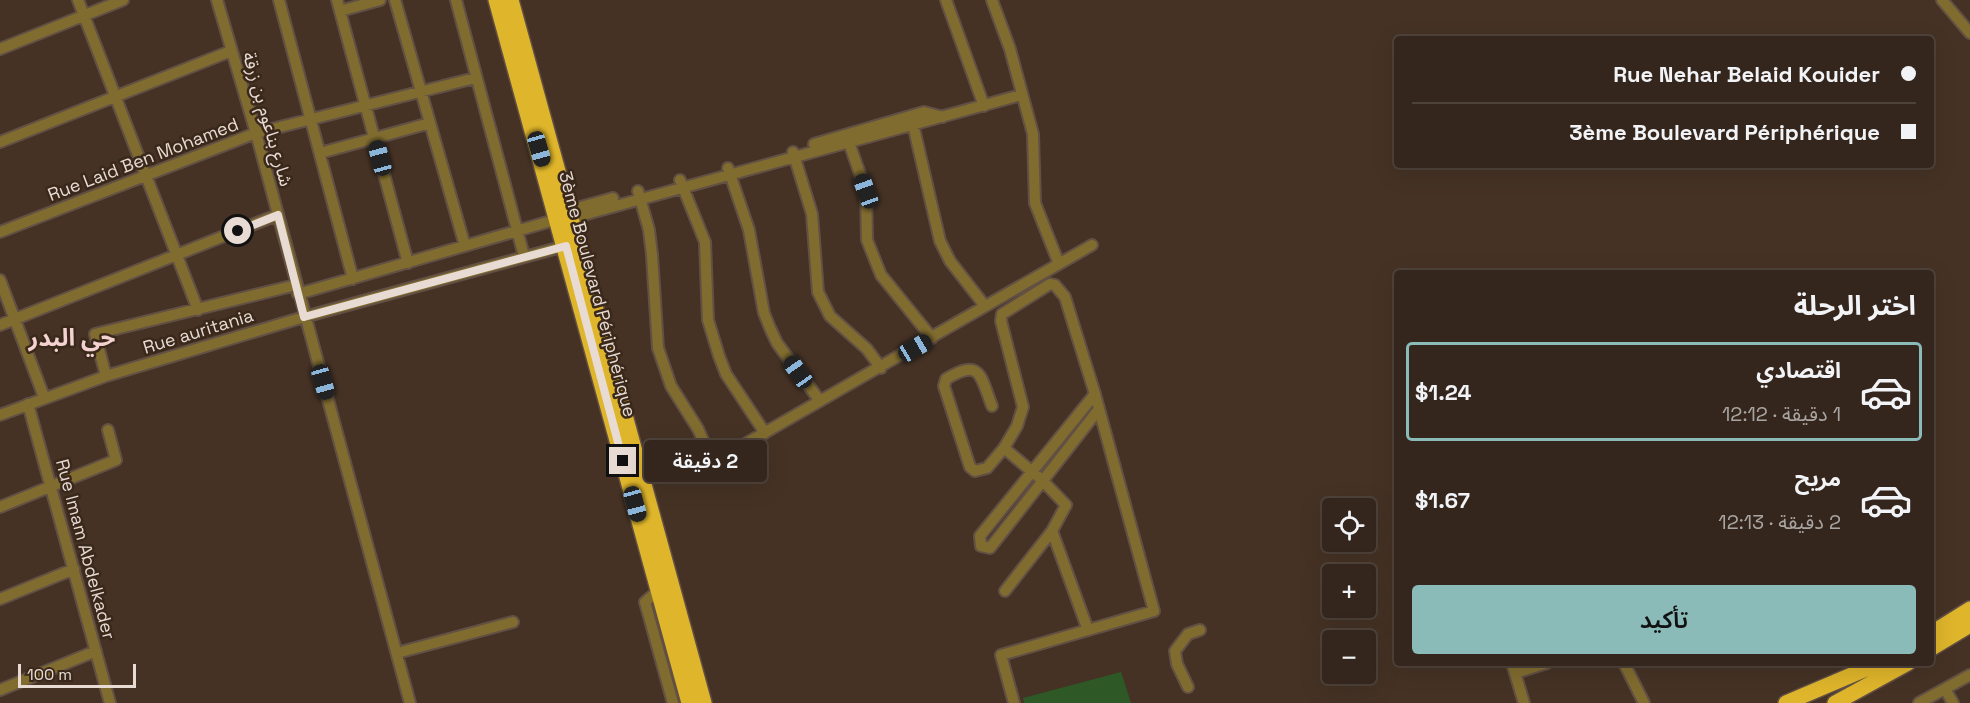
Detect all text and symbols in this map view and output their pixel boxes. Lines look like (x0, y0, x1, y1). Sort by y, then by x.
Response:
street label: شارع بناعوم بن زرقة (235, 49, 298, 190)
text: Rue Nehar Belaid Kouider (1613, 60, 1880, 88)
street label: Rue Laid Ben Mohamed (44, 112, 242, 206)
text: 3ème Boulevard Périphérique (1569, 118, 1880, 146)
car (525, 129, 553, 169)
car (367, 138, 393, 178)
street label: 3ème Boulevard Périphérique (554, 169, 642, 419)
car (851, 171, 881, 211)
route start (224, 217, 251, 244)
text: اختر الرحلة (1794, 288, 1916, 323)
street label: Rue auritania (140, 303, 256, 359)
district label: حي البدر (28, 322, 115, 357)
car (895, 331, 935, 365)
car (780, 352, 816, 392)
text: اقتصادي (1756, 356, 1841, 384)
car (309, 362, 337, 402)
icon: car (1859, 365, 1913, 419)
text: $1.24 (1415, 378, 1472, 406)
text: 1 دقيقة · 12:12 (1722, 401, 1841, 427)
callout: 2 دقيقة (644, 440, 767, 482)
route end (609, 447, 636, 474)
text: 2 دقيقة (673, 448, 738, 474)
street label: Rue Imam Abdelkader (51, 456, 121, 642)
text: مريح (1795, 464, 1841, 492)
icon: car (1859, 473, 1913, 527)
car (622, 484, 648, 524)
text: $1.67 (1415, 486, 1470, 514)
map controls (1322, 498, 1376, 684)
button: locate (1322, 498, 1376, 552)
text: 2 دقيقة · 12:13 (1718, 509, 1841, 535)
button: + (1322, 564, 1376, 618)
button: تأكيد (1412, 585, 1916, 654)
button: − (1322, 630, 1376, 684)
scale bar (18, 661, 136, 688)
text: 100 m (27, 664, 72, 685)

